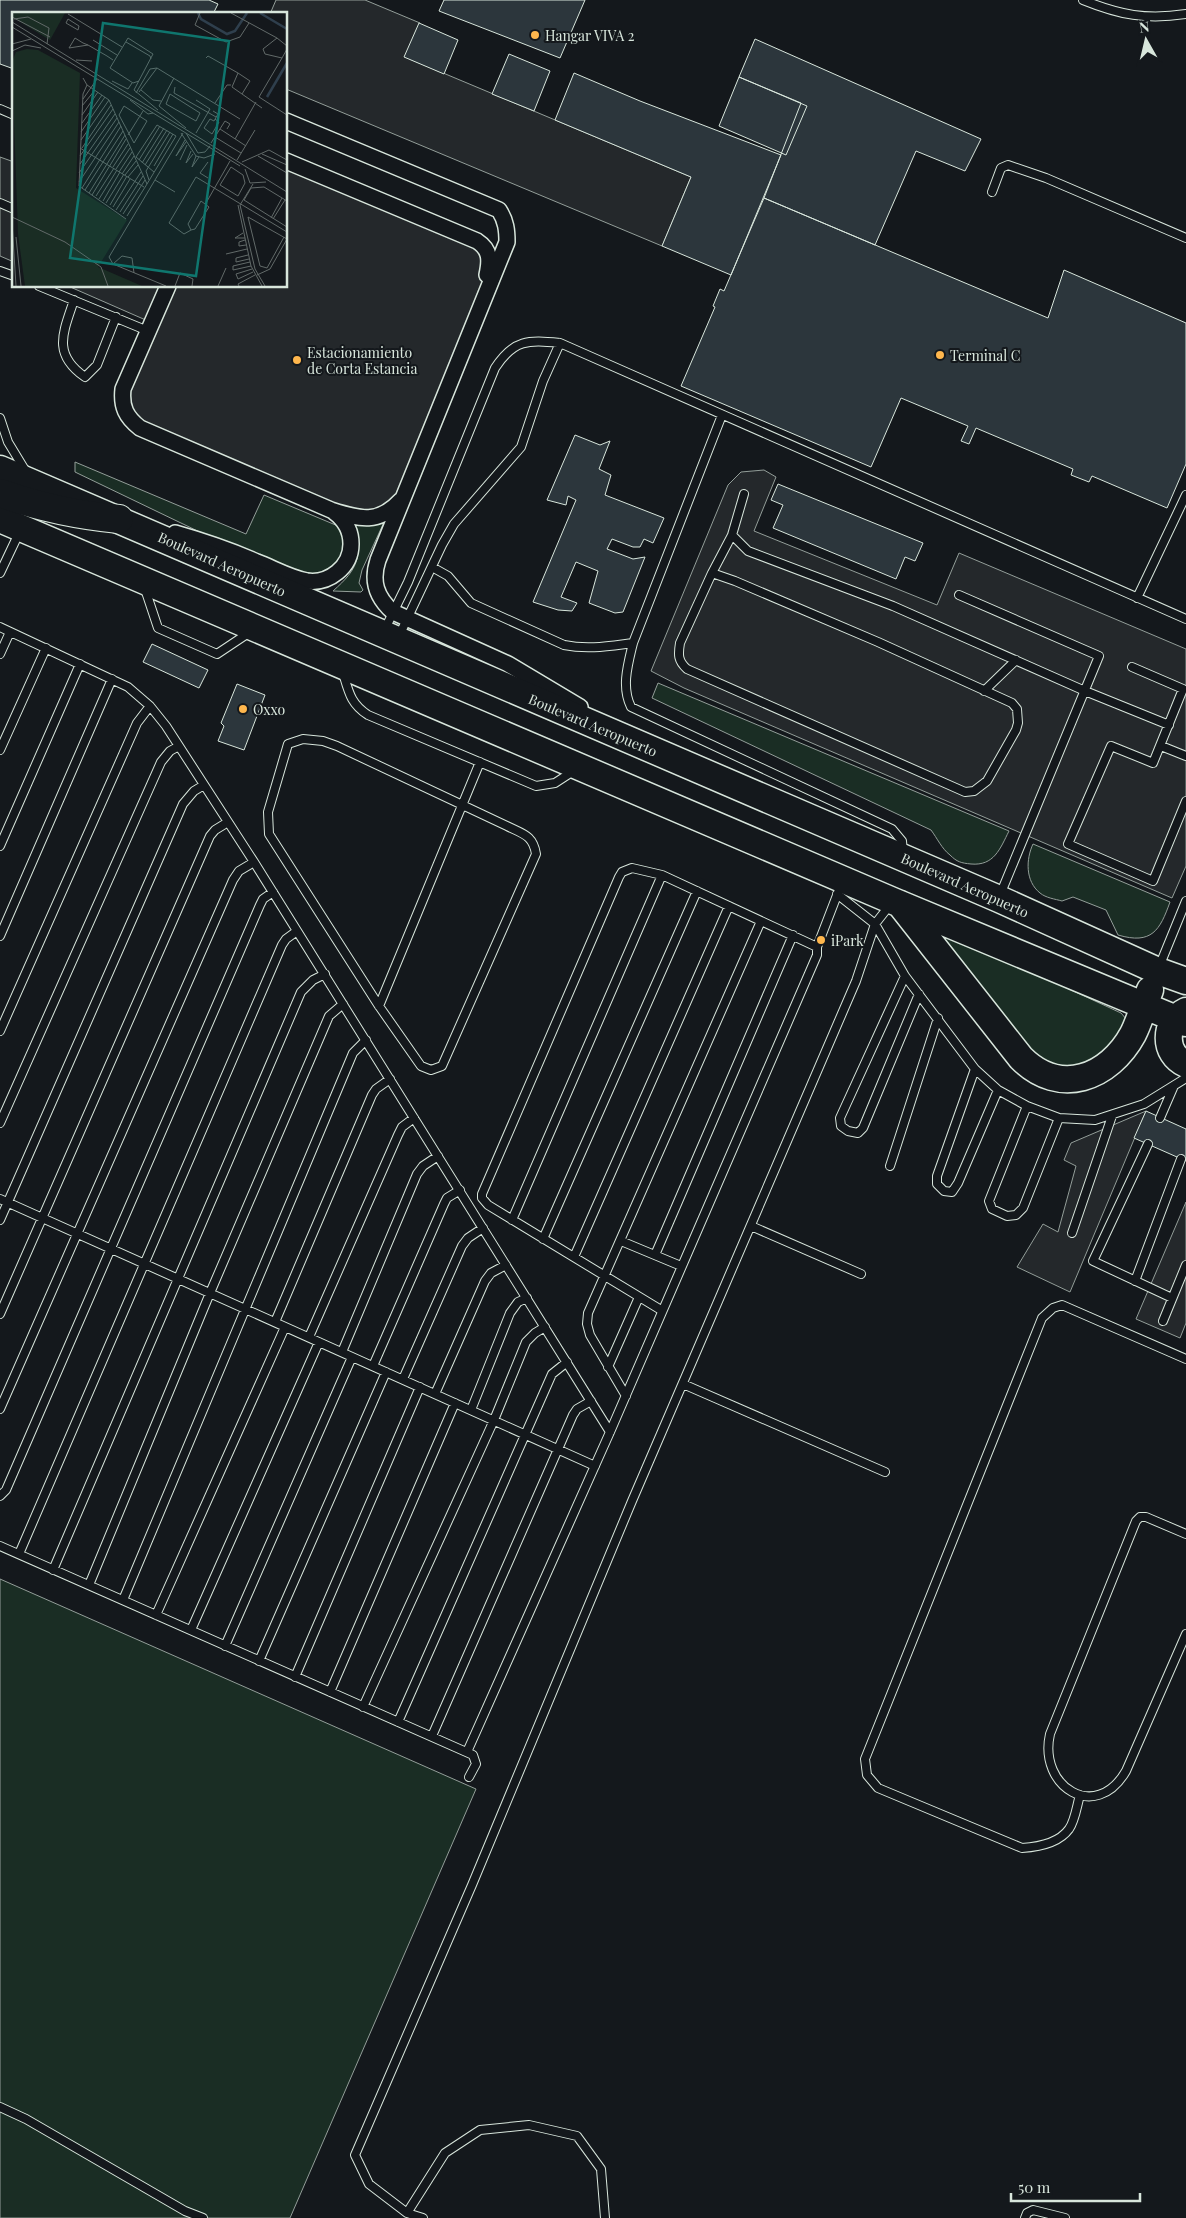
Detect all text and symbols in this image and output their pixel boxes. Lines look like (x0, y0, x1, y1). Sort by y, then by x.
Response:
inset map (12, 12, 288, 288)
north arrow (1121, 15, 1171, 65)
text: N (1138, 17, 1150, 37)
place label: Hangar VIVA 2 (545, 26, 635, 45)
marker: Hangar VIVA 2 (529, 29, 541, 41)
place label: Estacionamiento de Corta Estancia (307, 343, 417, 378)
place label: Terminal C (950, 346, 1020, 365)
marker: Terminal C (934, 349, 946, 361)
marker: Estacionamiento de Corta Estancia (291, 354, 303, 366)
street label: Boulevard Aeropuerto (155, 527, 289, 601)
street label: Boulevard Aeropuerto (526, 689, 661, 761)
place label: Oxxo (253, 700, 285, 719)
marker: Oxxo (237, 703, 249, 715)
street label: Boulevard Aeropuerto (898, 848, 1032, 922)
place label: iPark (831, 931, 864, 950)
marker: iPark (815, 934, 827, 946)
scale bar (1011, 2170, 1140, 2202)
text: 50 m (1018, 2177, 1051, 2197)

